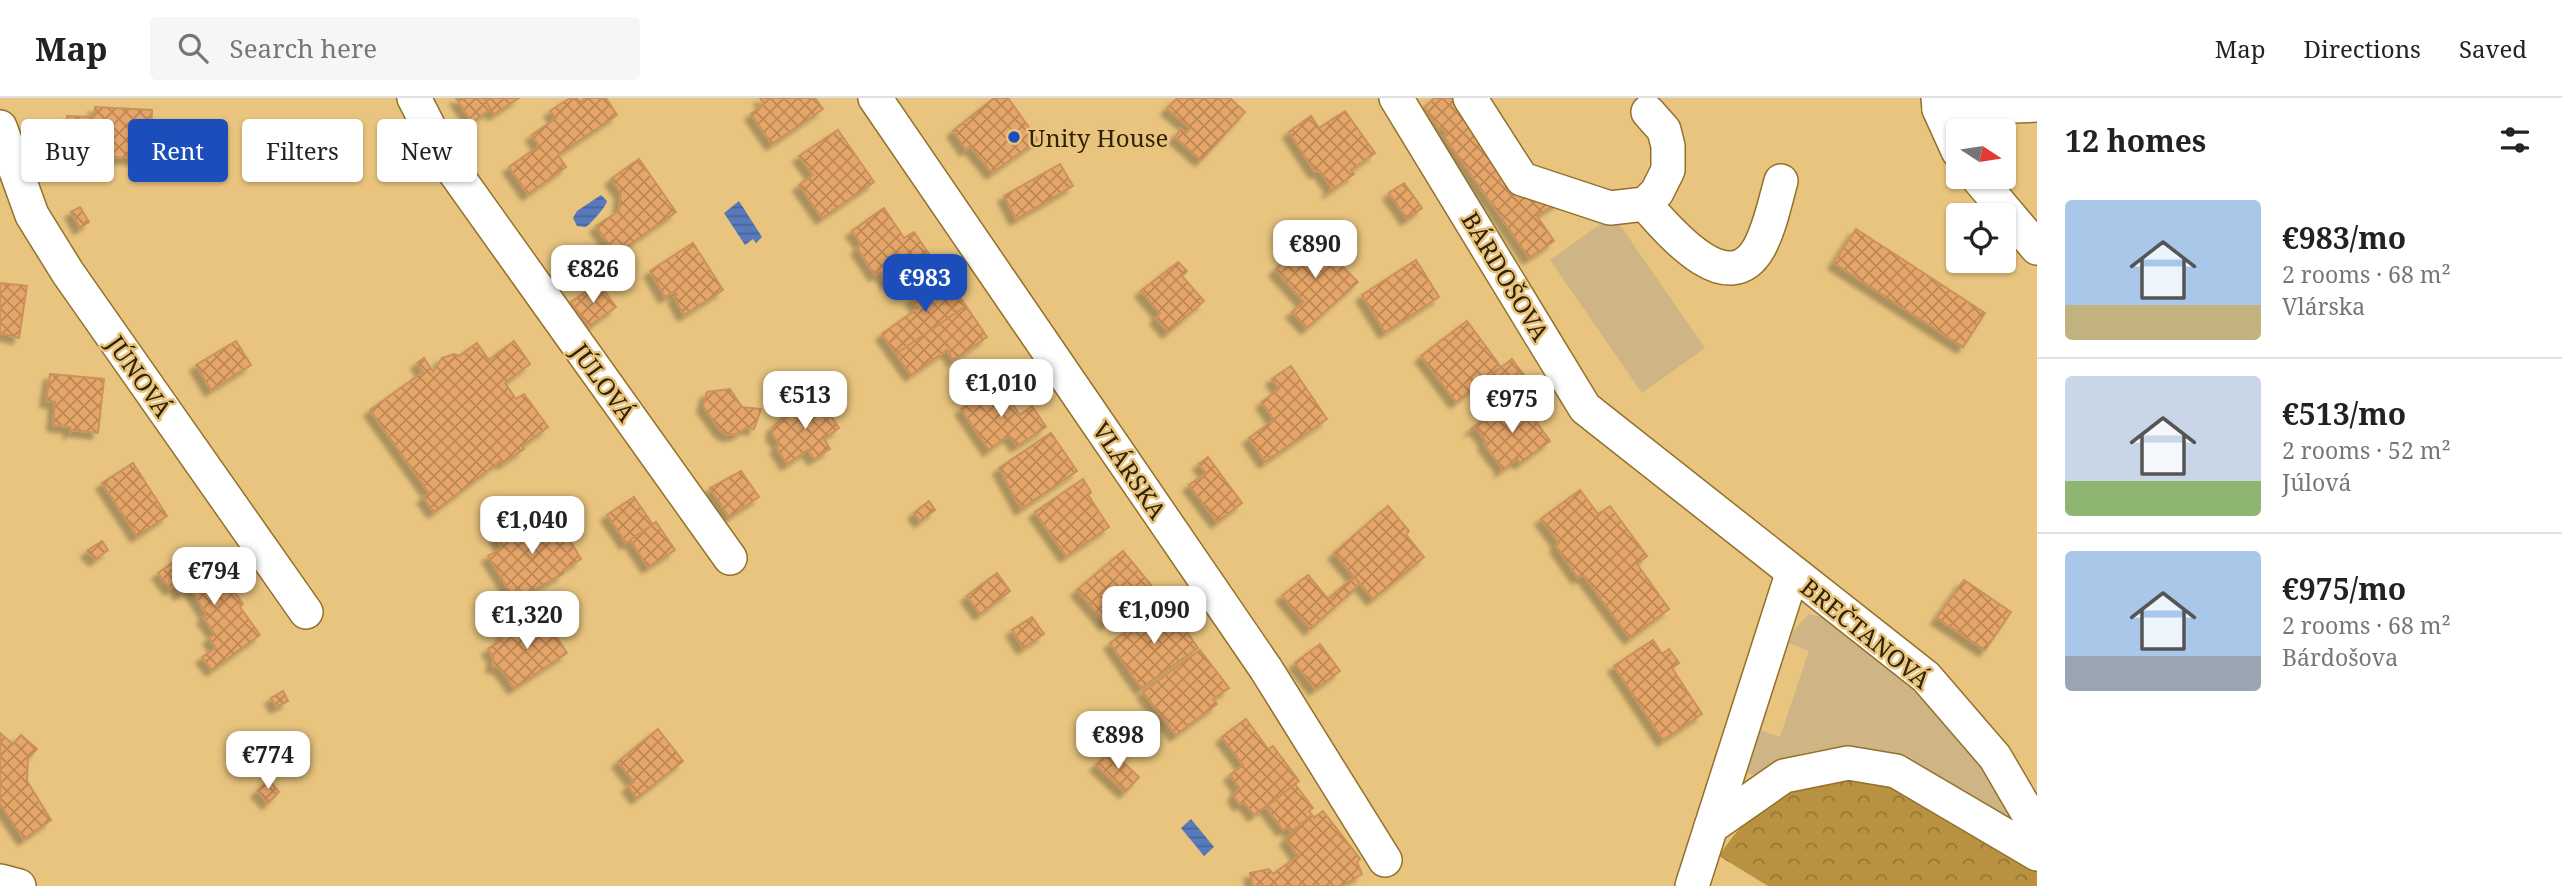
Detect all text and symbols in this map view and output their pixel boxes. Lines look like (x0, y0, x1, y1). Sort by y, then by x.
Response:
search box (150, 17, 640, 80)
text: Map (35, 26, 108, 71)
icon: search (174, 29, 212, 67)
text: Search here (230, 30, 377, 66)
text: Map (2215, 32, 2266, 65)
text: Directions (2304, 32, 2421, 65)
text: Saved (2459, 32, 2527, 65)
chip: Buy (21, 119, 114, 182)
chip: Rent (128, 119, 228, 182)
chip: Filters (242, 119, 363, 182)
chip: New (377, 119, 477, 182)
north arrow (1946, 119, 2016, 189)
map controls (1946, 119, 2016, 273)
text: 12 homes (2065, 120, 2206, 161)
place label: Unity House (1028, 121, 1168, 154)
icon: filters (2496, 121, 2534, 159)
marker: Unity House (1006, 129, 1022, 145)
button: locate (1946, 203, 2016, 273)
street label: BÁRDOŠOVA (1455, 205, 1557, 347)
text: €983/mo (2282, 217, 2406, 258)
pin: €890 (1274, 220, 1356, 280)
text: €890 (1289, 227, 1341, 259)
icon: home (2121, 228, 2205, 312)
pin: €826 (552, 246, 634, 305)
text: €826 (567, 252, 619, 284)
pin: €983 (884, 254, 966, 314)
text: 2 rooms · 68 m² (2282, 258, 2451, 290)
text: €983 (899, 261, 951, 293)
text: Vlárska (2282, 290, 2365, 322)
street label: JÚNOVÁ (99, 328, 180, 423)
street label: JÚLOVÁ (564, 335, 644, 428)
pin: €1,010 (944, 360, 1058, 419)
text: €1,010 (965, 366, 1037, 398)
pin: €513 (764, 372, 846, 431)
pin: €975 (1471, 376, 1553, 435)
text: €513 (779, 378, 831, 410)
text: €975 (1486, 382, 1538, 414)
text: €513/mo (2282, 393, 2406, 434)
icon: home (2121, 404, 2205, 488)
street label: VLÁRSKA (1085, 415, 1175, 525)
text: 2 rooms · 52 m² (2282, 434, 2451, 466)
text: Júlová (2282, 466, 2351, 498)
pin: €1,040 (475, 496, 589, 556)
text: €1,040 (496, 503, 568, 535)
pin: €794 (173, 547, 255, 607)
text: €794 (188, 554, 240, 586)
text: €975/mo (2282, 568, 2406, 609)
street label: BREČTANOVÁ (1794, 570, 1938, 696)
icon: home (2121, 579, 2205, 663)
pin: €1,090 (1097, 587, 1211, 646)
pin: €1,320 (470, 592, 584, 651)
text: €1,090 (1118, 593, 1190, 625)
text: €1,320 (491, 598, 563, 630)
text: 2 rooms · 68 m² (2282, 609, 2451, 641)
text: Bárdošova (2282, 641, 2398, 673)
pin: €898 (1077, 712, 1159, 771)
text: €898 (1092, 718, 1144, 750)
pin: €774 (227, 732, 309, 791)
text: €774 (242, 738, 294, 770)

